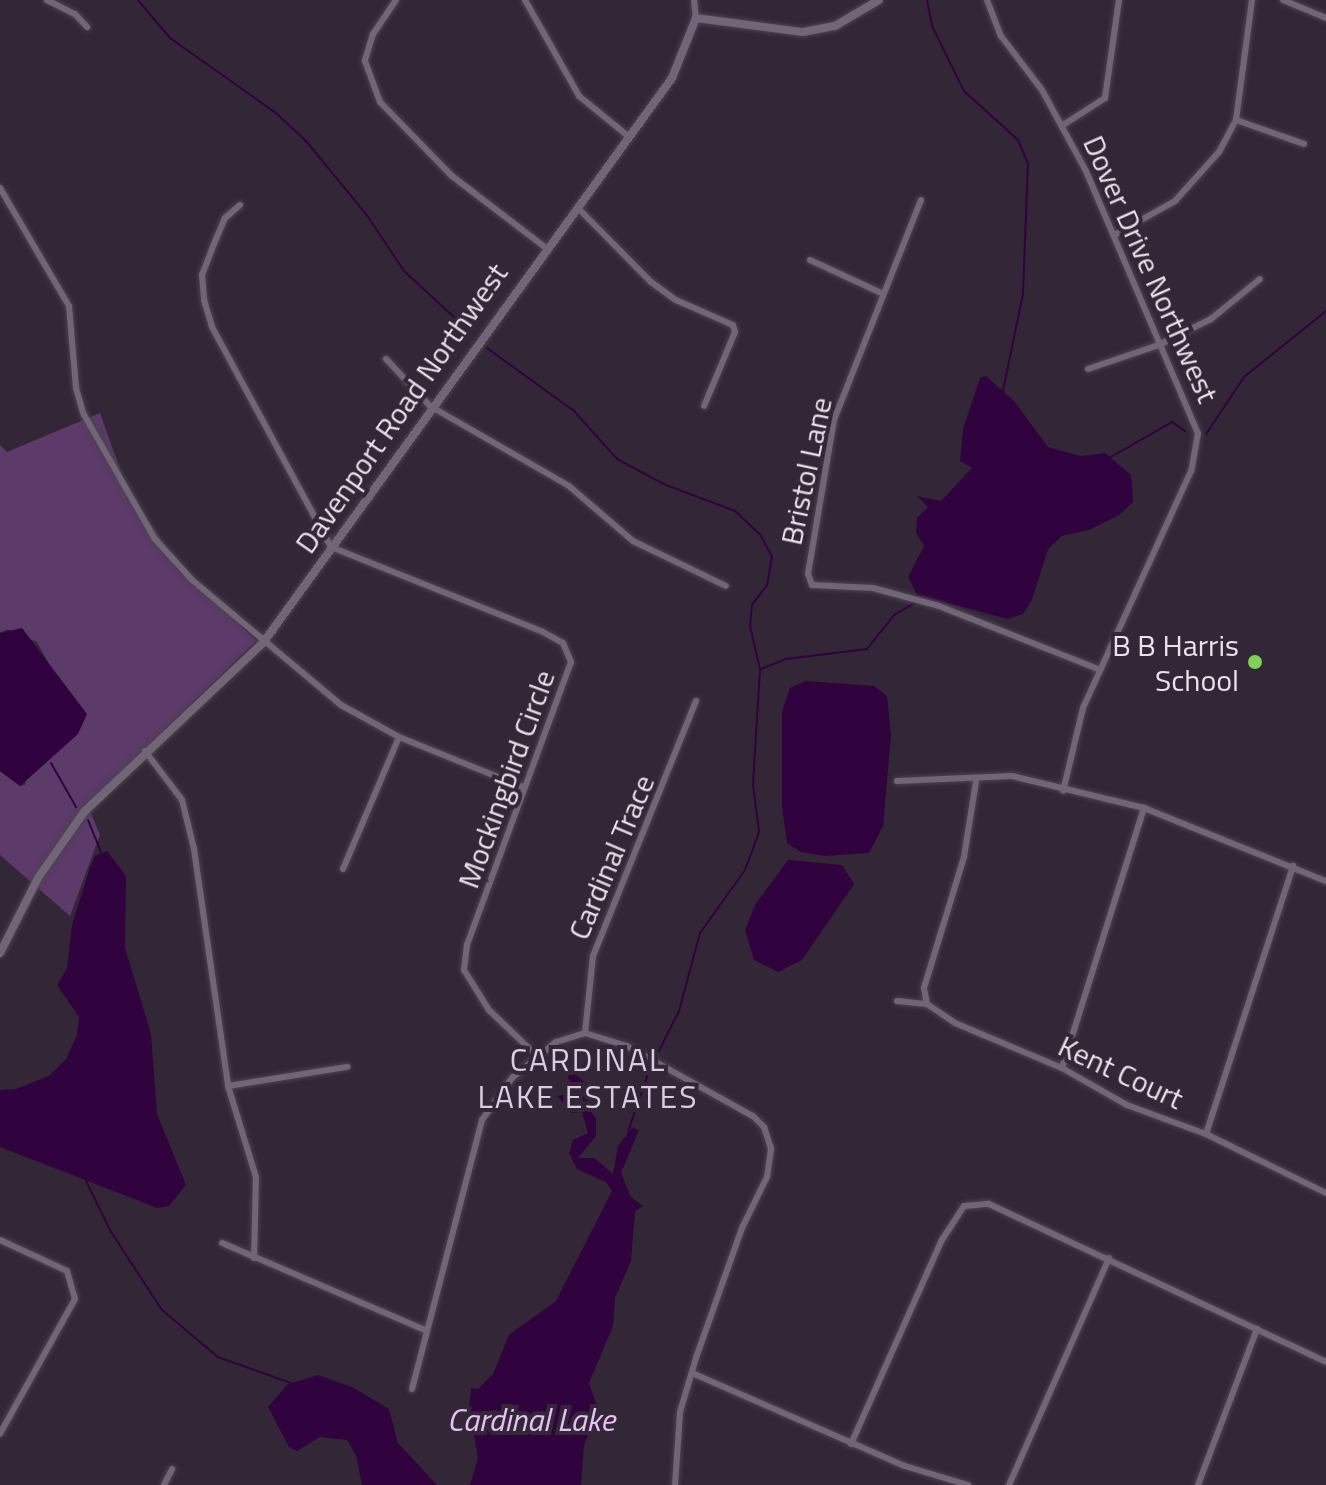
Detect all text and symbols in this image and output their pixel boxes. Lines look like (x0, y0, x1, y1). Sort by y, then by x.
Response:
street label: Dover Drive Northwest (1076, 130, 1226, 408)
street label: Davenport Road Northwest (287, 256, 515, 560)
street label: Bristol Lane (773, 394, 839, 548)
place label: B B Harris School (1112, 627, 1239, 698)
marker: B B Harris School (1246, 653, 1264, 671)
street label: Mockingbird Circle (450, 665, 562, 893)
street label: Cardinal Trace (560, 769, 662, 945)
street label: Kent Court (1053, 1027, 1189, 1117)
district label: CARDINAL LAKE ESTATES (478, 1041, 698, 1116)
water label: Cardinal Lake (447, 1400, 615, 1438)

